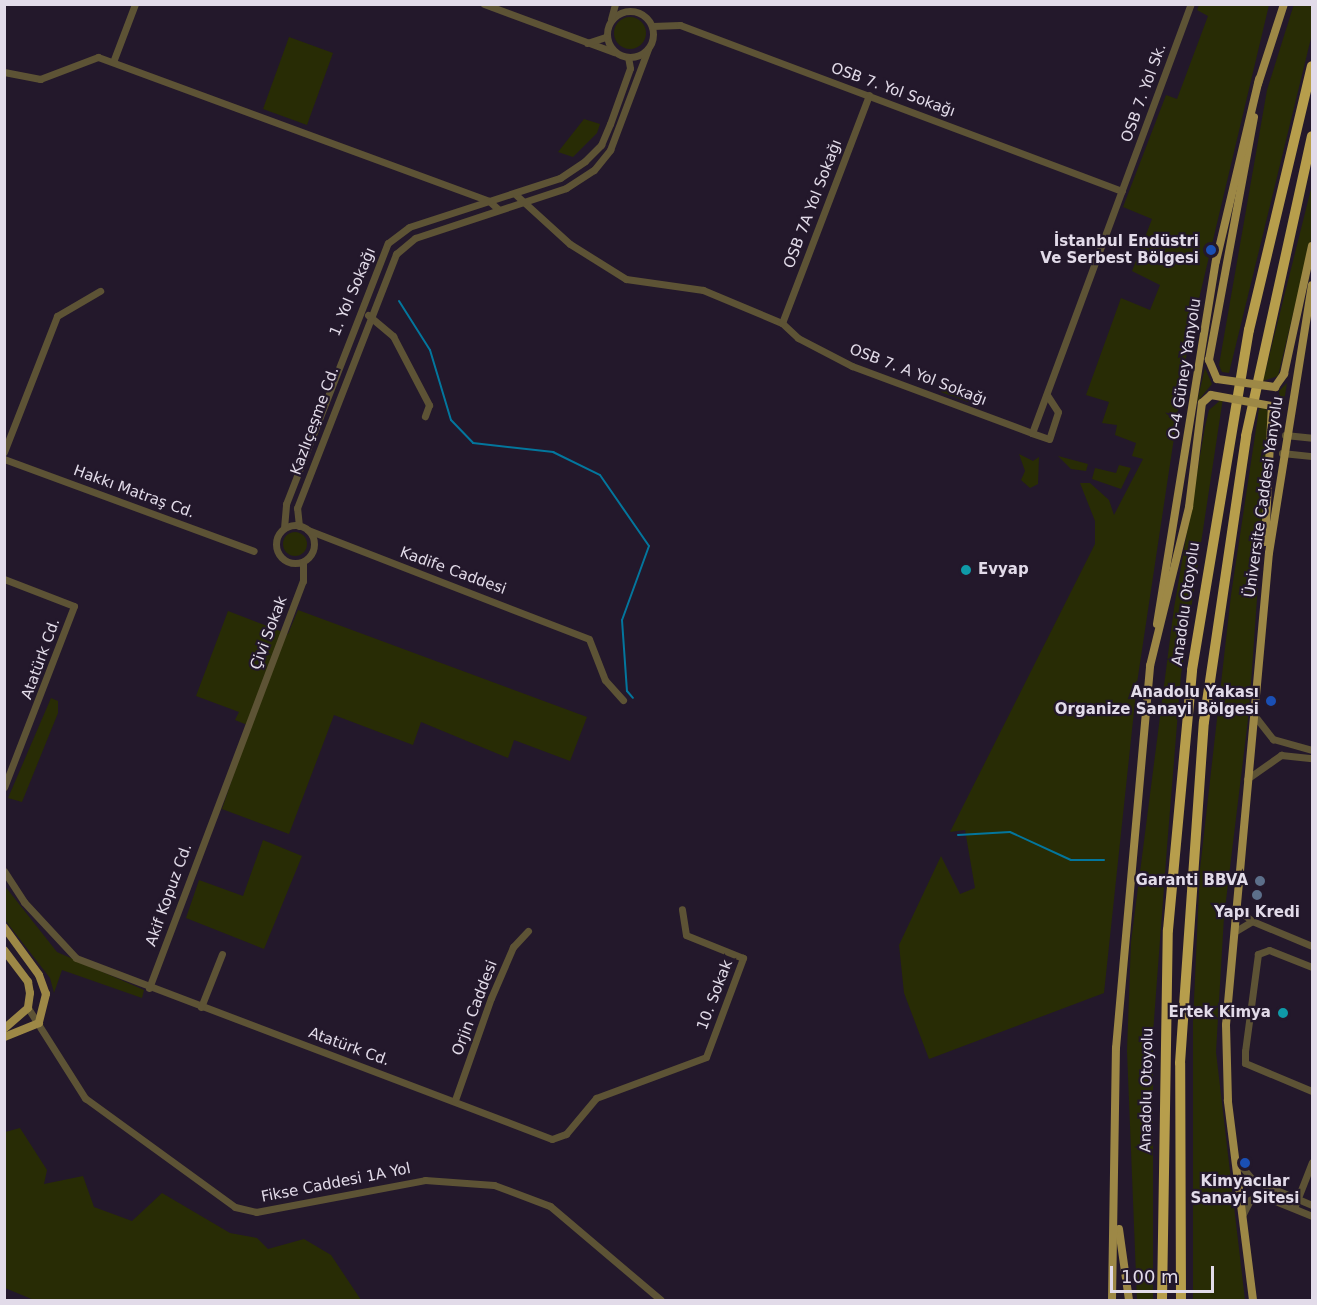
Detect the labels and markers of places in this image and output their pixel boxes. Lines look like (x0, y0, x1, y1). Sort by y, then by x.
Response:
place label: İstanbul Endüstri Ve Serbest Bölgesi (1040, 232, 1199, 267)
marker: İstanbul Endüstri Ve Serbest Bölgesi (1204, 243, 1218, 257)
place label: Evyap (978, 561, 1029, 579)
marker: Evyap (959, 563, 973, 577)
place label: Anadolu Yakası Organize Sanayi Bölgesi (1055, 683, 1259, 718)
marker: Anadolu Yakası Organize Sanayi Bölgesi (1264, 694, 1278, 708)
place label: Garanti BBVA (1135, 872, 1248, 890)
marker: Garanti BBVA (1253, 874, 1267, 888)
marker: Yapı Kredi (1250, 888, 1264, 902)
place label: Yapı Kredi (1214, 904, 1300, 922)
place label: Ertek Kimya (1169, 1004, 1271, 1022)
marker: Ertek Kimya (1276, 1006, 1290, 1020)
marker: Kimyacılar Sanayi Sitesi (1238, 1156, 1252, 1170)
place label: Kimyacılar Sanayi Sitesi (1191, 1172, 1299, 1207)

